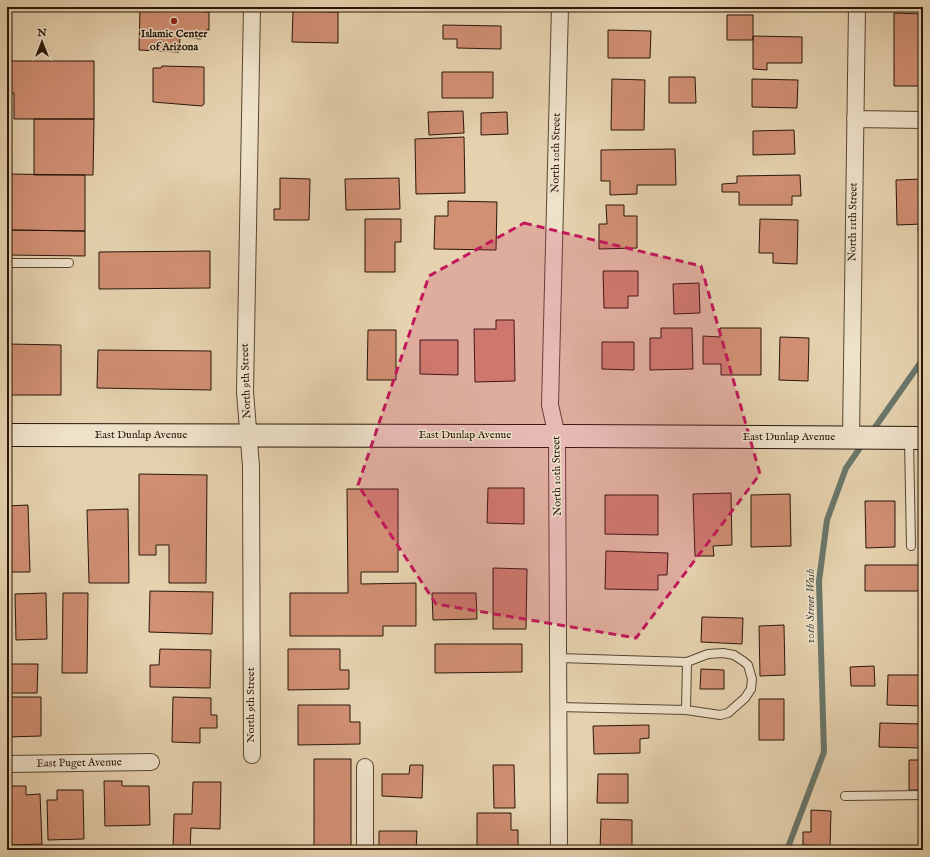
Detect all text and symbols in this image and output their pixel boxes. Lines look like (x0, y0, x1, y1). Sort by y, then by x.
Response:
marker: Islamic Center of Arizona (169, 16, 179, 26)
north arrow (22, 22, 62, 62)
text: N (36, 26, 47, 40)
place label: Islamic Center of Arizona (141, 27, 208, 54)
street label: North 10th Street (548, 113, 564, 193)
street label: North 11th Street (845, 182, 861, 261)
street label: North 9th Street (238, 343, 254, 419)
street label: East Dunlap Avenue (95, 428, 187, 442)
street label: East Dunlap Avenue (419, 428, 511, 442)
street label: East Dunlap Avenue (743, 430, 835, 444)
street label: North 10th Street (549, 436, 565, 516)
water label: 10th Street Wash (803, 569, 818, 643)
street label: North 9th Street (244, 667, 258, 743)
street label: East Puget Avenue (36, 755, 122, 771)

